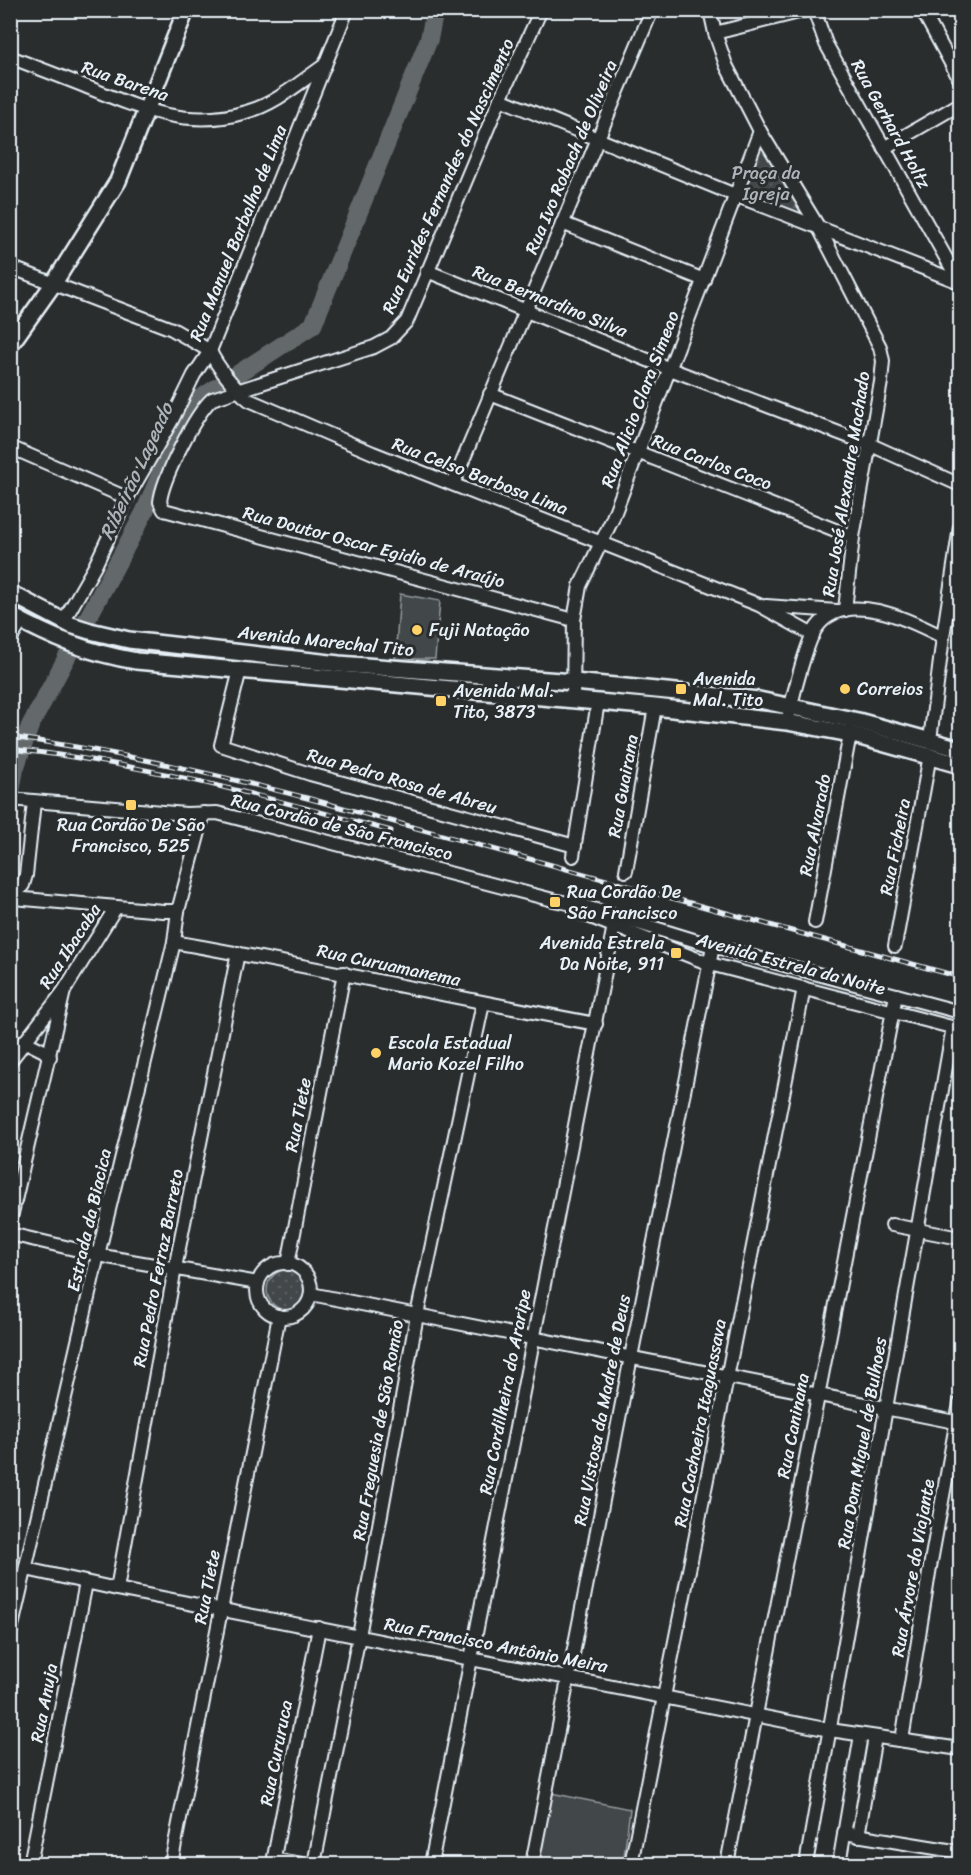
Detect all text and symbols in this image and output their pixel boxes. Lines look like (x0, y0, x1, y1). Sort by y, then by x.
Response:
street label: Rua Eurides Fernandes do Nascimento (373, 33, 523, 319)
street label: Rua Barena (77, 51, 174, 111)
street label: Rua Gerhard Holtz (842, 53, 940, 195)
street label: Rua Ivo Robach de Oliveira (515, 55, 627, 259)
street label: Rua Manuel Barbalho de Lima (180, 119, 296, 346)
park label: Praça da Igreja (732, 157, 800, 210)
street label: Rua Bernardino Silva (468, 255, 633, 347)
street label: Rua Alicio Clara Simeao (591, 306, 689, 492)
street label: Rua José Alexandre Machado (812, 369, 880, 599)
water label: Ribeirão Lageado (89, 395, 184, 546)
street label: Rua Carlos Coco (647, 424, 777, 500)
street label: Rua Celso Barbosa Lima (387, 428, 573, 524)
street label: Rua Doutor Oscar Egidio de Araújo (239, 497, 509, 597)
place label: Fuji Natação (429, 614, 530, 646)
street label: Avenida Marechal Tito (235, 616, 416, 666)
marker: Fuji Natação (410, 623, 424, 637)
place label: Avenida Mal. Tito (692, 663, 763, 716)
place label: Correios (857, 673, 923, 705)
place label: Avenida Mal. Tito, 3873 (452, 675, 555, 728)
marker: Avenida Mal. Tito (674, 682, 688, 696)
marker: Correios (838, 682, 852, 696)
marker: Avenida Mal. Tito, 3873 (434, 694, 448, 708)
street label: Rua Guairana (598, 732, 648, 840)
street label: Rua Pedro Rosa de Abreu (303, 739, 501, 824)
street label: Rua Alvarado (789, 771, 841, 879)
street label: Rua Cordão de São Francisco (228, 784, 456, 870)
street label: Rua Ficheira (870, 796, 920, 898)
marker: Rua Cordão De São Francisco, 525 (124, 798, 138, 812)
place label: Rua Cordão De São Francisco, 525 (57, 809, 205, 862)
place label: Rua Cordão De São Francisco (567, 876, 681, 929)
marker: Rua Cordão De São Francisco (548, 895, 562, 909)
street label: Rua Ibacaba (30, 896, 110, 995)
street label: Avenida Estrela da Noite (692, 923, 889, 1005)
place label: Avenida Estrela Da Noite, 911 (539, 927, 665, 980)
street label: Rua Curuamanema (314, 934, 465, 996)
marker: Avenida Estrela Da Noite, 911 (669, 946, 683, 960)
place label: Escola Estadual Mario Kozel Filho (388, 1027, 524, 1080)
marker: Escola Estadual Mario Kozel Filho (369, 1046, 383, 1060)
street label: Rua Tiete (275, 1075, 321, 1155)
street label: Estrada da Biacica (57, 1145, 121, 1295)
street label: Rua Pedro Ferraz Barreto (123, 1166, 193, 1370)
street label: Rua Cordilheira do Araripe (469, 1286, 541, 1498)
street label: Rua Vistosa da Madre de Deus (564, 1291, 640, 1528)
street label: Rua Cachoeira Itaguassava (664, 1316, 736, 1530)
street label: Rua Freguesia de São Romão (343, 1317, 413, 1543)
street label: Rua Dom Miguel de Bulhoes (828, 1334, 897, 1551)
street label: Rua Caninana (767, 1371, 819, 1481)
street label: Rua Árvore do Viajante (882, 1476, 944, 1660)
street label: Rua Tiete (184, 1547, 230, 1627)
street label: Rua Francisco Antônio Meira (381, 1608, 611, 1683)
street label: Rua Anuja (21, 1661, 67, 1745)
street label: Rua Cururuca (250, 1697, 302, 1809)

